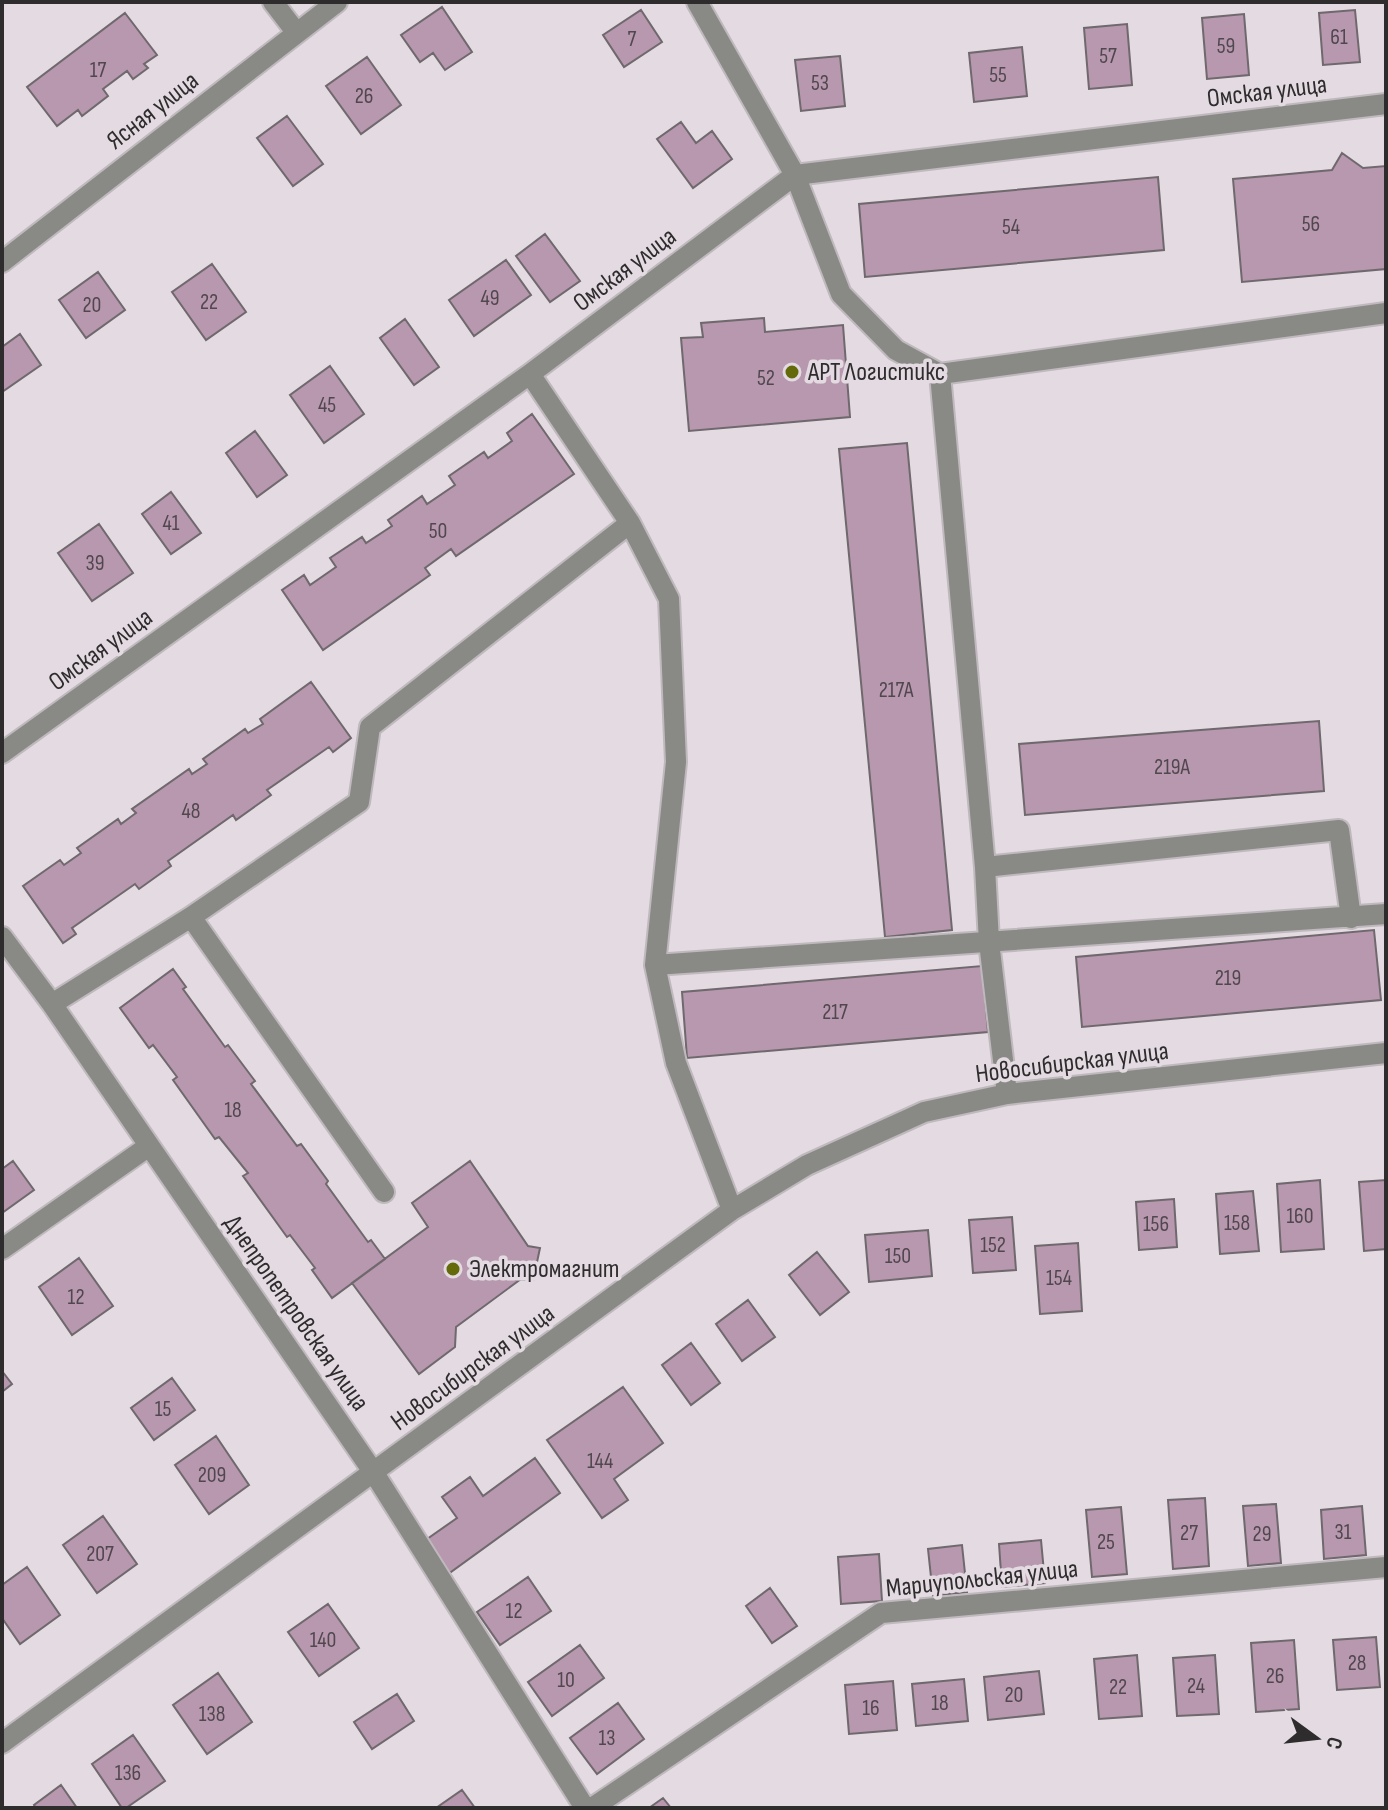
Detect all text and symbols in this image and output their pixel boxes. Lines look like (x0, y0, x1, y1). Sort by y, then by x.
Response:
house number: 61 (1330, 24, 1348, 51)
house number: 7 (628, 26, 637, 53)
house number: 59 (1217, 33, 1235, 60)
house number: 57 (1099, 43, 1117, 70)
house number: 17 (90, 57, 106, 84)
house number: 55 (989, 62, 1007, 89)
street label: Ясная улица (101, 65, 205, 157)
street label: Омская улица (1205, 69, 1329, 115)
house number: 53 (811, 70, 829, 97)
house number: 26 (355, 83, 373, 110)
house number: 56 (1302, 211, 1320, 238)
house number: 54 (1002, 214, 1020, 241)
street label: Омская улица (567, 221, 683, 319)
house number: 49 (481, 285, 500, 312)
house number: 22 (200, 289, 218, 316)
house number: 20 (83, 292, 101, 319)
place label: АРТ Логистикс (807, 357, 945, 388)
marker: АРТ Логистикс (783, 363, 801, 381)
house number: 52 (757, 365, 775, 392)
house number: 45 (318, 392, 336, 419)
house number: 41 (163, 510, 180, 537)
house number: 50 (429, 518, 447, 545)
house number: 39 (86, 550, 104, 577)
street label: Омская улица (43, 602, 159, 698)
house number: 217А (879, 677, 914, 704)
house number: 219А (1154, 754, 1191, 781)
house number: 48 (182, 798, 200, 825)
house number: 219 (1215, 965, 1241, 992)
house number: 217 (822, 999, 848, 1026)
street label: Новосибирская улица (974, 1036, 1170, 1090)
house number: 18 (224, 1097, 242, 1124)
house number: 160 (1286, 1203, 1314, 1230)
street label: Днепропетровская улица (217, 1209, 375, 1417)
house number: 158 (1224, 1210, 1250, 1237)
house number: 156 (1143, 1211, 1169, 1238)
house number: 152 (980, 1232, 1006, 1259)
house number: 150 (885, 1243, 911, 1270)
place label: Электромагнит (469, 1254, 620, 1285)
marker: Электромагнит (444, 1260, 462, 1278)
house number: 154 (1046, 1265, 1072, 1292)
house number: 12 (67, 1284, 85, 1311)
street label: Новосибирская улица (385, 1298, 561, 1438)
house number: 15 (155, 1396, 171, 1423)
house number: 144 (587, 1448, 613, 1475)
house number: 209 (198, 1462, 226, 1489)
house number: 31 (1335, 1519, 1352, 1546)
house number: 27 (1180, 1520, 1198, 1547)
house number: 29 (1253, 1521, 1271, 1548)
house number: 25 (1097, 1529, 1115, 1556)
house number: 207 (86, 1541, 114, 1568)
street label: Мариупольская улица (884, 1553, 1080, 1605)
house number: 12 (505, 1598, 523, 1625)
house number: 140 (310, 1627, 336, 1654)
house number: 28 (1348, 1650, 1366, 1677)
house number: 26 (1266, 1663, 1284, 1690)
house number: 10 (557, 1667, 575, 1694)
house number: 24 (1187, 1673, 1205, 1700)
house number: 22 (1109, 1674, 1127, 1701)
house number: 20 (1005, 1682, 1023, 1709)
house number: 18 (931, 1690, 949, 1717)
house number: 16 (862, 1695, 880, 1722)
north arrow (1276, 1698, 1356, 1778)
house number: 138 (199, 1701, 225, 1728)
house number: 13 (599, 1725, 615, 1752)
text: С (1319, 1734, 1348, 1752)
house number: 136 (115, 1760, 141, 1787)

